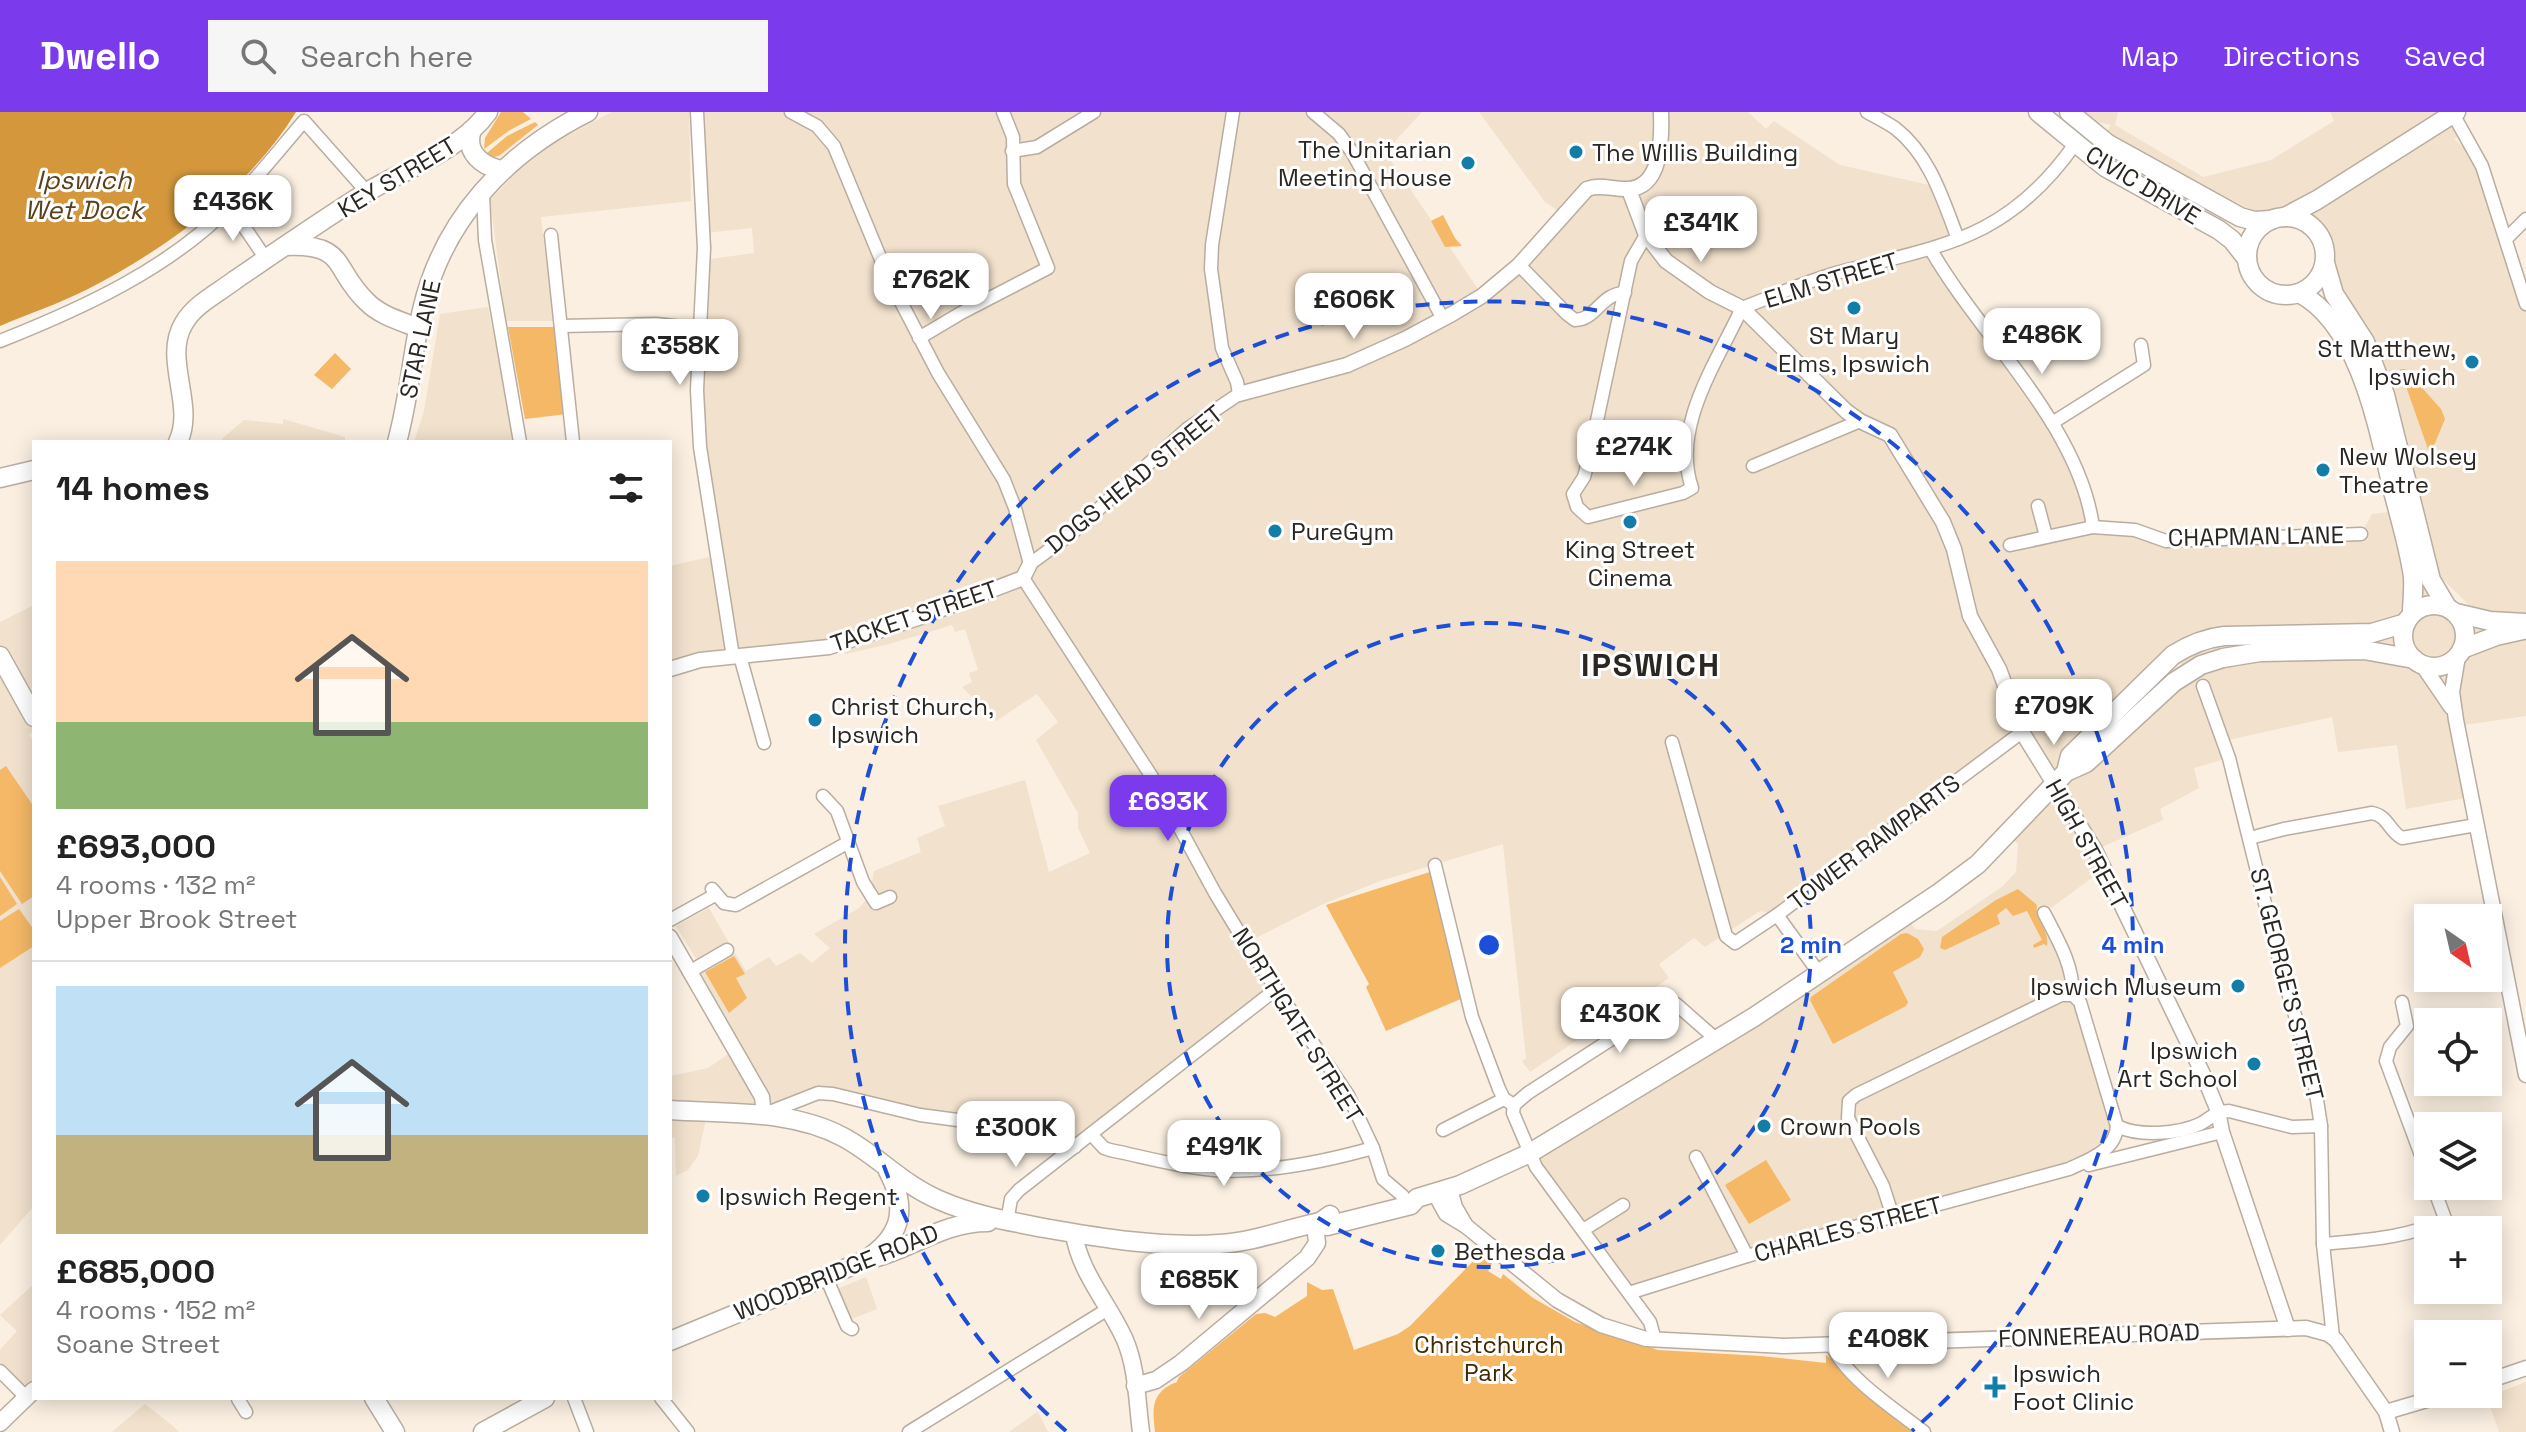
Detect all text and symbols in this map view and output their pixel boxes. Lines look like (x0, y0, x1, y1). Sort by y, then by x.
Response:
search box (208, 20, 768, 92)
text: Dwello (40, 32, 160, 80)
icon: search (236, 34, 280, 78)
text: Search here (300, 37, 473, 76)
text: Map (2121, 38, 2179, 74)
text: Directions (2223, 38, 2360, 74)
text: Saved (2404, 38, 2486, 74)
street label: KEY STREET (332, 129, 462, 225)
place label: The Unitarian Meeting House (1278, 134, 1452, 193)
place label: The Willis Building (1592, 137, 1798, 168)
street label: CIVIC DRIVE (2080, 139, 2206, 231)
marker: The Willis Building (1567, 143, 1585, 161)
marker: The Unitarian Meeting House (1459, 154, 1477, 172)
water label: Ipswich Wet Dock (25, 163, 146, 227)
pin: £436K (177, 175, 289, 243)
text: £436K (192, 184, 274, 218)
pin: £341K (1645, 196, 1757, 264)
text: £341K (1663, 205, 1739, 239)
street label: ELM STREET (1761, 245, 1901, 315)
pin: £762K (875, 253, 987, 321)
text: £762K (892, 262, 970, 296)
pin: £606K (1298, 273, 1410, 341)
street label: STAR LANE (392, 277, 448, 401)
text: £606K (1313, 282, 1395, 316)
marker: St Mary Elms, Ipswich (1845, 299, 1863, 317)
pin: £486K (1986, 308, 2098, 376)
text: £486K (2001, 317, 2083, 351)
pin: £358K (624, 319, 736, 387)
place label: St Mary Elms, Ipswich (1778, 320, 1930, 379)
text: £358K (640, 328, 720, 362)
place label: St Matthew, Ipswich (2317, 333, 2456, 392)
marker: St Matthew, Ipswich (2463, 353, 2481, 371)
street label: DOGS HEAD STREET (1039, 398, 1229, 560)
pin: £274K (1578, 420, 1690, 488)
text: £274K (1595, 429, 1673, 463)
place label: New Wolsey Theatre (2339, 441, 2477, 500)
marker: New Wolsey Theatre (2314, 461, 2332, 479)
icon: filters (604, 466, 648, 510)
text: 14 homes (56, 467, 210, 510)
marker: King Street Cinema (1621, 513, 1639, 531)
place label: PureGym (1291, 516, 1394, 547)
street label: CHAPMAN LANE (2168, 519, 2344, 553)
marker: PureGym (1266, 522, 1284, 540)
place label: King Street Cinema (1565, 534, 1695, 593)
street label: TACKET STREET (826, 573, 1002, 659)
icon: home (280, 613, 424, 757)
district label: IPSWICH (1581, 645, 1721, 685)
pin: £709K (1998, 679, 2110, 747)
text: £709K (2014, 688, 2094, 722)
place label: Christ Church, Ipswich (831, 691, 994, 750)
marker: Christ Church, Ipswich (806, 711, 824, 729)
street label: TOWER RAMPARTS (1782, 767, 1966, 917)
street label: HIGH STREET (2039, 774, 2135, 914)
pin: £693K (1112, 775, 1224, 843)
text: £693K (1128, 784, 1208, 818)
text: £693,000 (56, 825, 216, 868)
street label: ST. GEORGE'S STREET (2243, 865, 2331, 1103)
text: 4 rooms · 132 m² (56, 868, 256, 902)
text: Upper Brook Street (56, 902, 297, 936)
north arrow (2414, 904, 2502, 992)
map controls (2414, 904, 2502, 1408)
street label: NORTHGATE STREET (1225, 922, 1371, 1128)
text: 2 min (1780, 929, 1842, 960)
text: 4 min (2101, 929, 2165, 960)
centre of rings (1475, 931, 1503, 959)
place label: Ipswich Museum (2030, 971, 2222, 1002)
marker: Ipswich Museum (2229, 977, 2247, 995)
pin: £430K (1564, 987, 1676, 1055)
text: £430K (1579, 996, 1661, 1030)
button: locate (2414, 1008, 2502, 1096)
place label: Ipswich Art School (2117, 1035, 2238, 1094)
icon: home (280, 1038, 424, 1182)
marker: Ipswich Art School (2245, 1055, 2263, 1073)
pin: £300K (960, 1101, 1072, 1169)
text: £300K (975, 1110, 1057, 1144)
place label: Crown Pools (1780, 1111, 1921, 1142)
button: layers (2414, 1112, 2502, 1200)
marker: Crown Pools (1755, 1117, 1773, 1135)
pin: £491K (1168, 1120, 1280, 1188)
text: £491K (1185, 1129, 1263, 1163)
place label: Ipswich Regent (719, 1181, 897, 1212)
marker: Ipswich Regent (694, 1187, 712, 1205)
street label: CHARLES STREET (1751, 1189, 1945, 1269)
button: + (2414, 1216, 2502, 1304)
street label: WOODBRIDGE ROAD (729, 1217, 943, 1327)
place label: Bethesda (1454, 1236, 1566, 1267)
marker: Bethesda (1429, 1242, 1447, 1260)
text: £685,000 (56, 1250, 215, 1293)
pin: £685K (1143, 1253, 1255, 1321)
text: £685K (1159, 1262, 1239, 1296)
text: 4 rooms · 152 m² (56, 1293, 255, 1327)
pin: £408K (1832, 1312, 1944, 1380)
street label: FONNEREAU ROAD (1998, 1316, 2200, 1354)
button: − (2414, 1320, 2502, 1408)
text: £408K (1847, 1321, 1929, 1355)
text: Soane Street (56, 1327, 220, 1361)
park label: Christchurch Park (1414, 1329, 1564, 1388)
place label: Ipswich Foot Clinic (2013, 1358, 2134, 1417)
marker: Ipswich Foot Clinic (1984, 1376, 2006, 1398)

